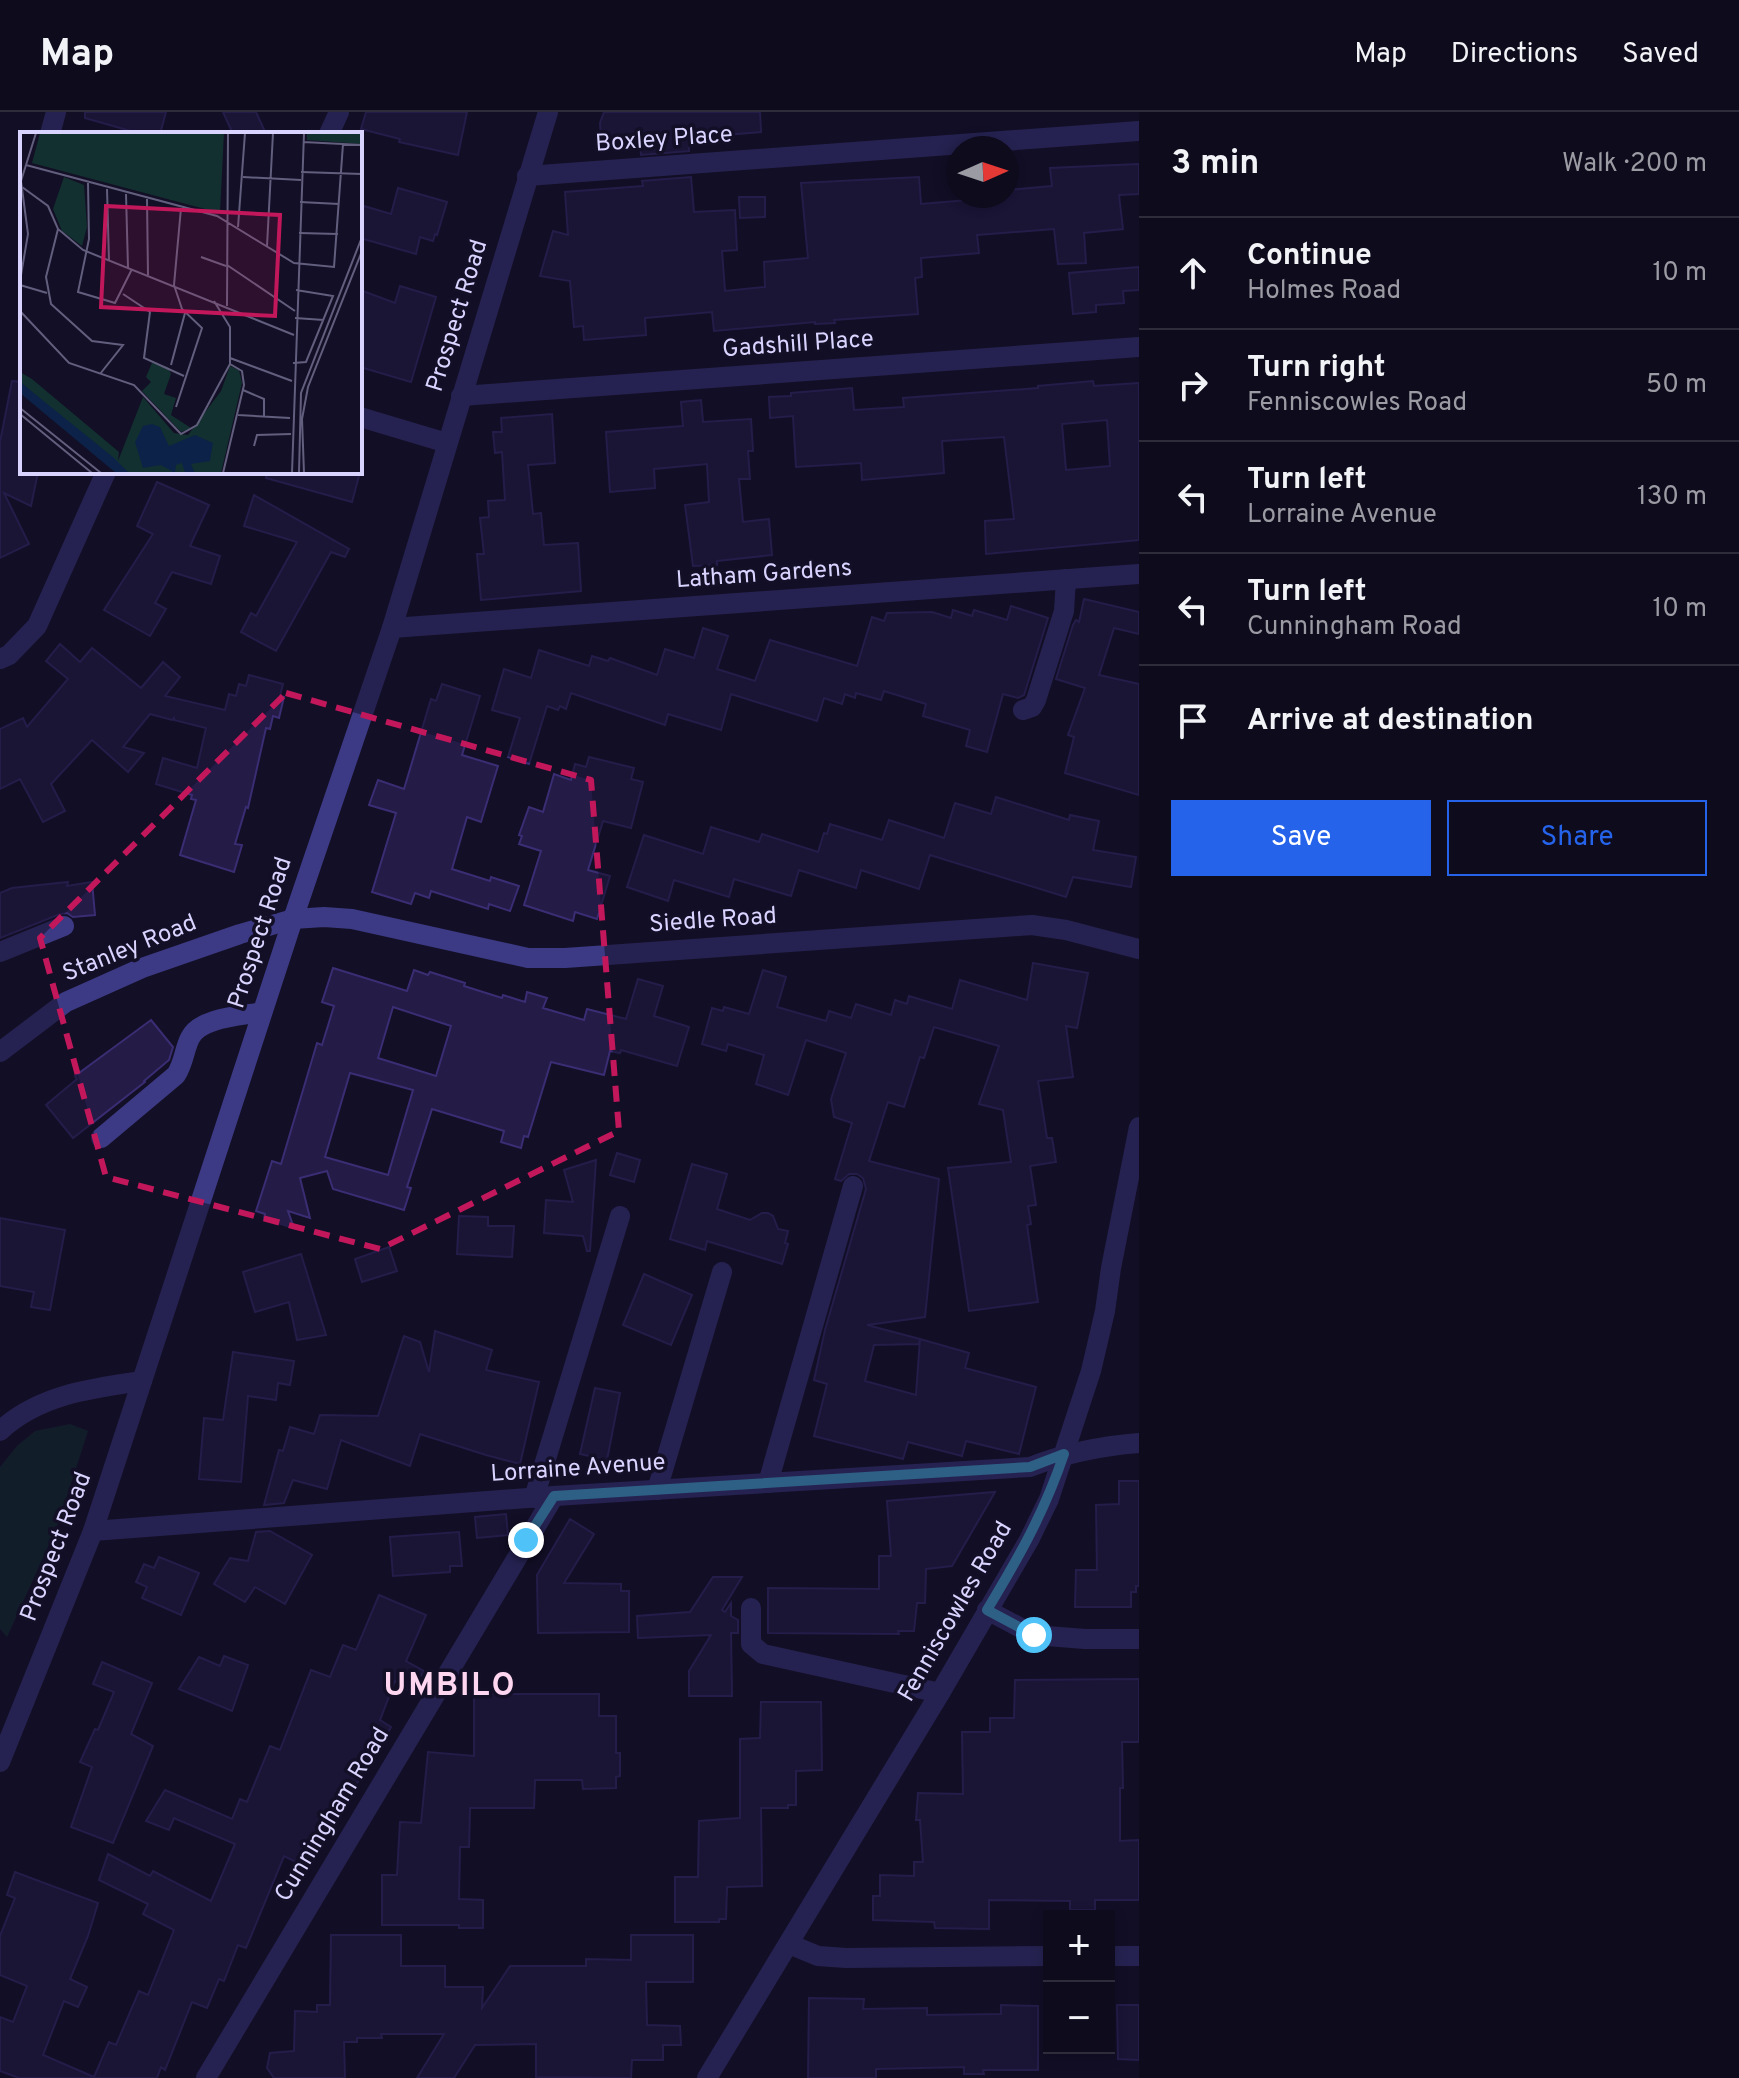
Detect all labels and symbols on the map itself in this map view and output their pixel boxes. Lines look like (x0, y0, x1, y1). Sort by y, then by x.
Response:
street label: Boxley Place (594, 120, 734, 160)
inset map (20, 132, 362, 474)
north arrow (947, 136, 1019, 208)
street label: Prospect Road (421, 236, 495, 396)
street label: Gadshill Place (721, 325, 875, 365)
street label: Latham Gardens (675, 554, 853, 596)
street label: Prospect Road (222, 853, 300, 1013)
street label: Siedle Road (648, 902, 778, 940)
street label: Stanley Road (59, 908, 201, 990)
street label: Lorraine Avenue (490, 1448, 666, 1490)
street label: Prospect Road (15, 1468, 99, 1626)
street label: Fenniscowles Road (892, 1517, 1020, 1707)
route end (508, 1522, 544, 1558)
route start (1016, 1617, 1052, 1653)
district label: UMBILO (383, 1667, 517, 1707)
street label: Cunningham Road (269, 1722, 397, 1908)

